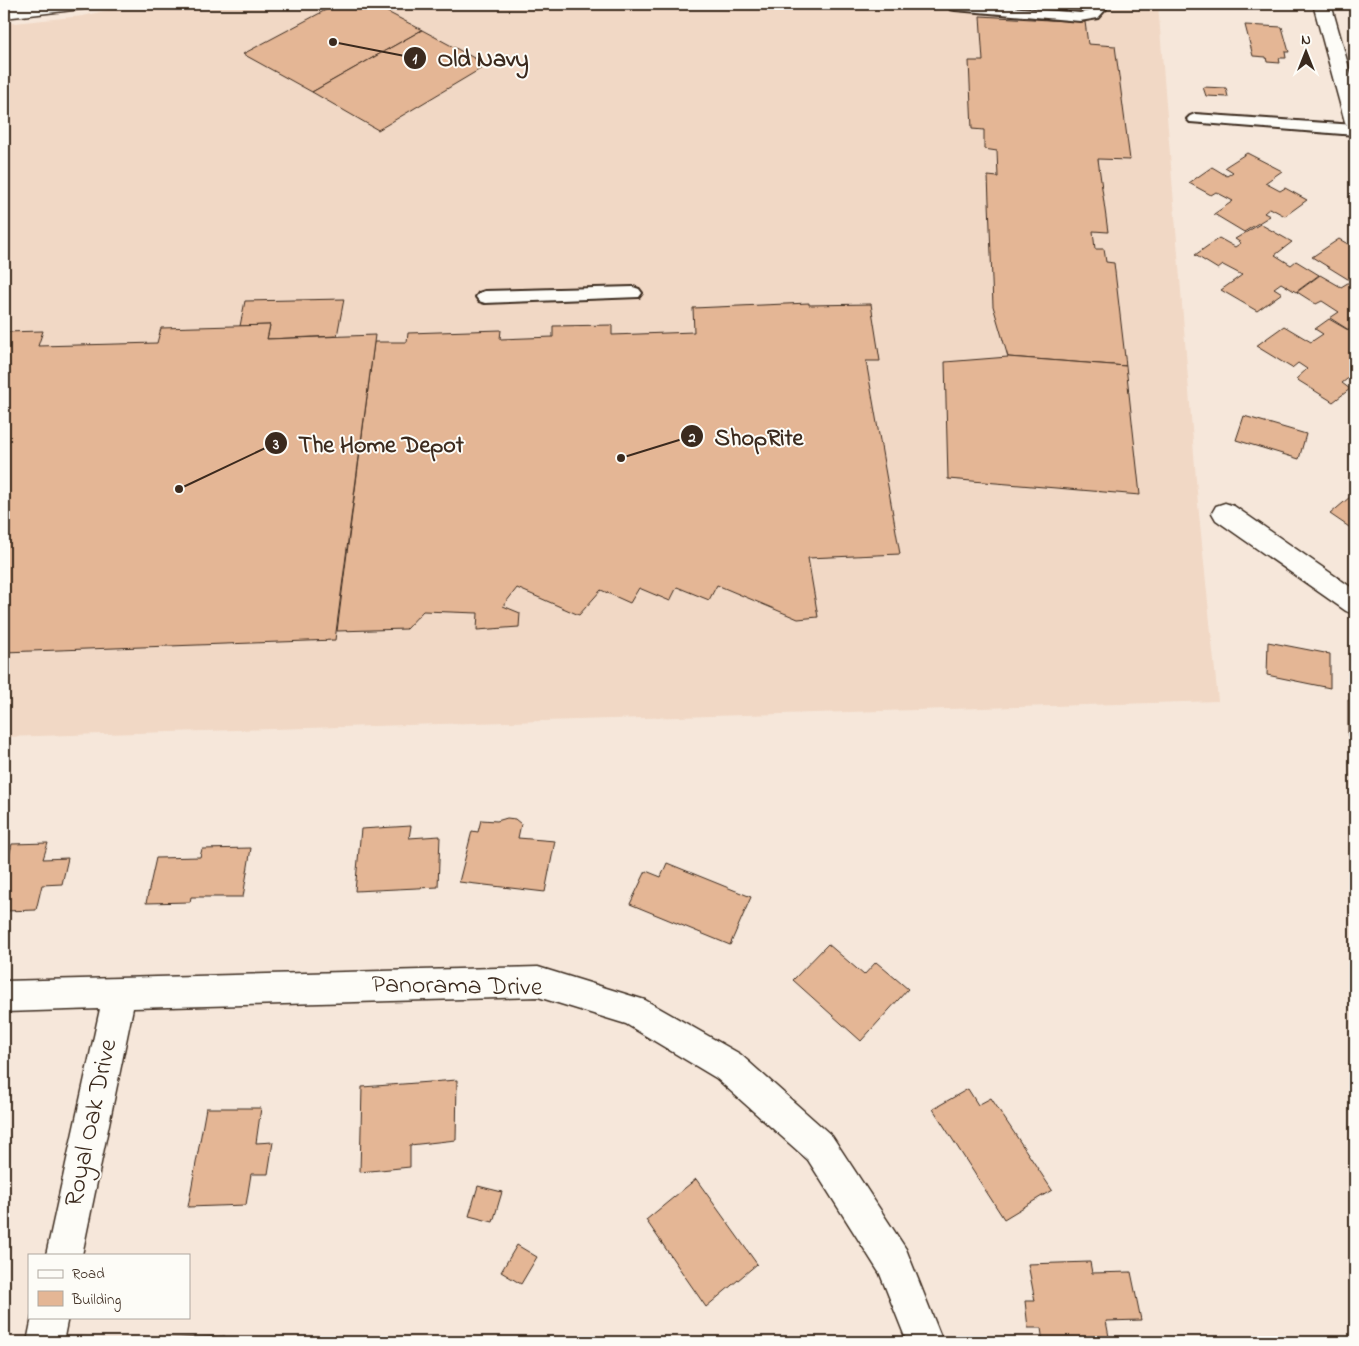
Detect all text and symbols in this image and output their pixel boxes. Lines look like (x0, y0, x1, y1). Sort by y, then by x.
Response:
north arrow (1282, 28, 1332, 78)
text: N (1301, 30, 1311, 51)
callout: Old Navy (403, 38, 539, 77)
text: Old Navy (437, 43, 529, 79)
text: 1 (413, 48, 418, 70)
callout: ShopRite (680, 417, 814, 456)
text: ShopRite (715, 422, 805, 457)
callout: The Home Depot (263, 424, 474, 463)
text: 2 (687, 427, 696, 449)
text: The Home Depot (298, 429, 465, 464)
text: 3 (272, 434, 279, 456)
street label: Panorama Drive (371, 967, 543, 1007)
street label: Royal Oak Drive (56, 1035, 128, 1210)
legend (28, 1254, 190, 1318)
text: Road (72, 1263, 105, 1285)
text: Building (71, 1289, 121, 1312)

